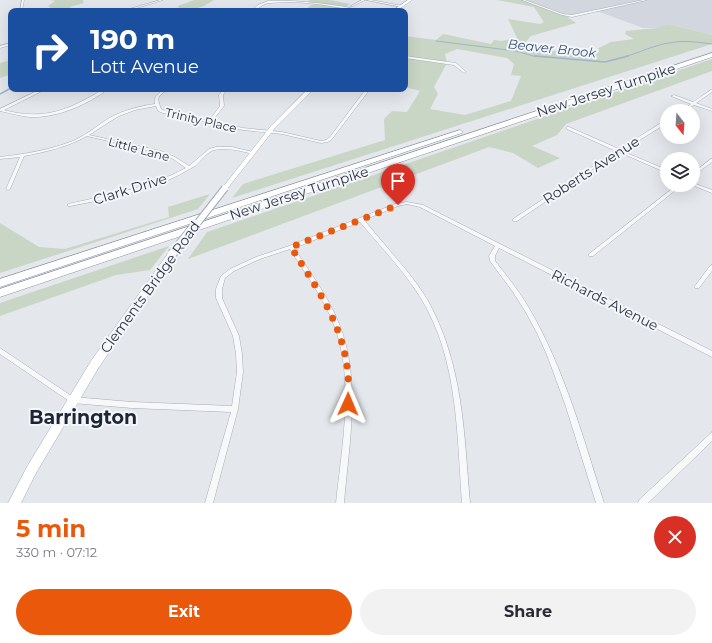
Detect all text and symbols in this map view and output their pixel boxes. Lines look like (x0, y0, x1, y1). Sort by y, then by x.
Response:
text: 190 m (90, 22, 175, 56)
icon: right (24, 24, 76, 76)
water label: Beaver Brook (507, 35, 598, 61)
text: Lott Avenue (90, 56, 199, 78)
street label: New Jersey Turnpike (534, 59, 678, 121)
north arrow (660, 104, 700, 144)
map controls (660, 104, 700, 192)
street label: Trinity Place (164, 105, 238, 135)
street label: Roberts Avenue (539, 132, 643, 208)
street label: Little Lane (107, 134, 171, 164)
button: layers (660, 152, 700, 192)
street label: New Jersey Turnpike (227, 162, 371, 224)
pin (381, 164, 415, 205)
street label: Clark Drive (91, 169, 169, 209)
icon: arrive (387, 170, 409, 192)
street label: Clements Bridge Road (96, 217, 204, 357)
street label: Richards Avenue (548, 265, 662, 335)
position arrow (327, 383, 369, 425)
district label: Barrington (29, 406, 137, 429)
text: 5 min (16, 514, 86, 543)
button: close (654, 516, 696, 558)
text: 330 m · 07:12 (16, 544, 97, 560)
button: Exit (16, 589, 352, 635)
button: Share (360, 589, 696, 635)

